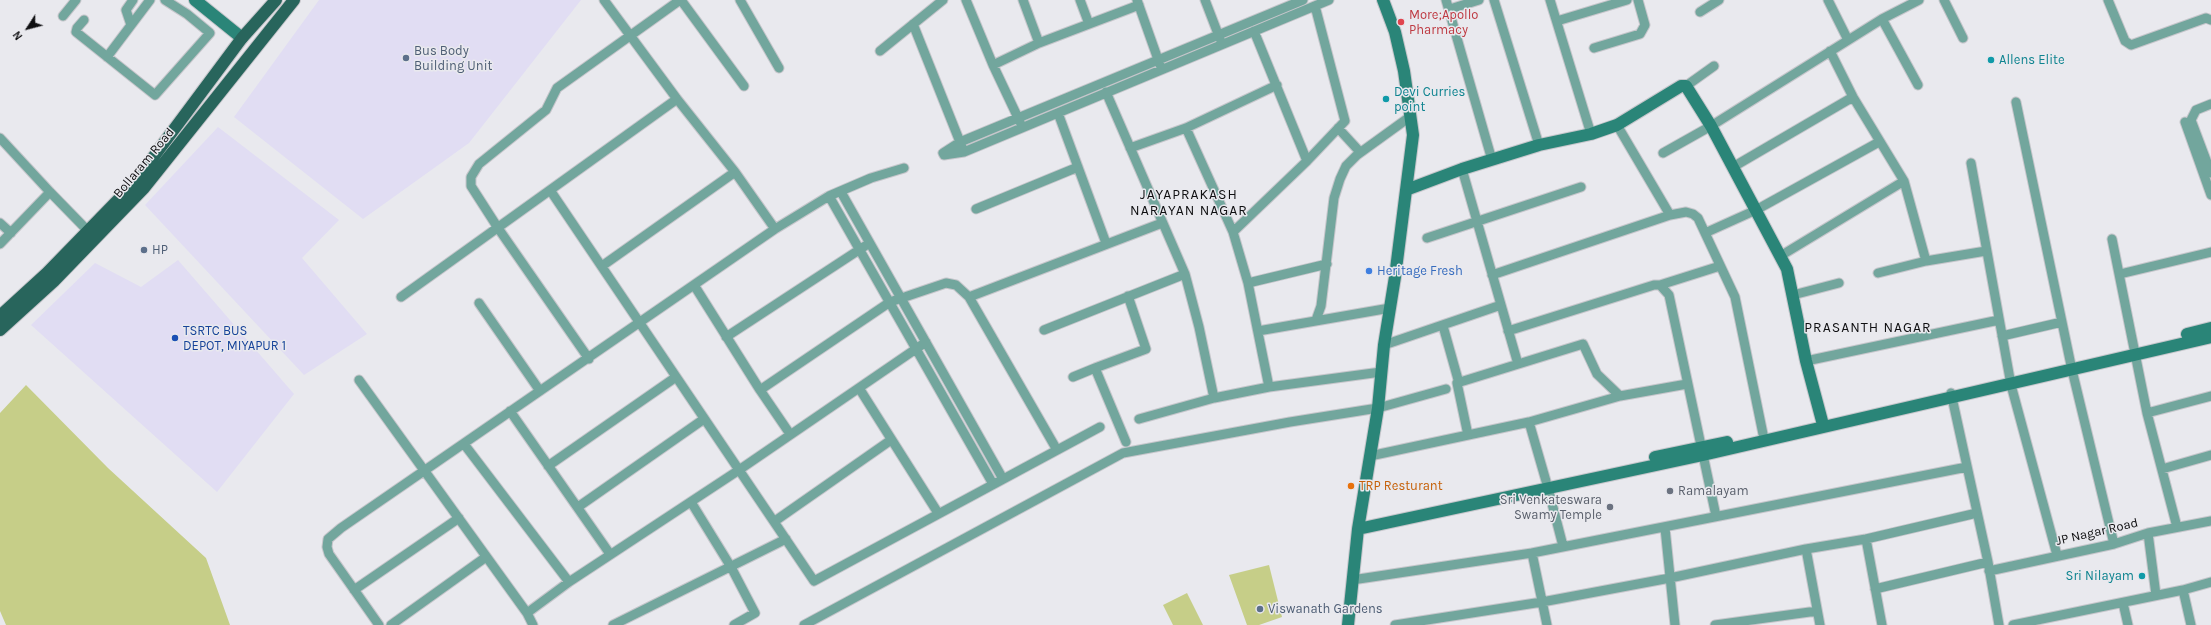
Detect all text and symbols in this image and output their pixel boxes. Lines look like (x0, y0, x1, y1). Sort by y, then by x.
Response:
place label: More;Apollo Pharmacy (1409, 7, 1478, 38)
north arrow (8, 8, 48, 48)
marker: More;Apollo Pharmacy (1396, 17, 1406, 27)
text: N (10, 28, 25, 42)
place label: Bus Body Building Unit (414, 43, 492, 74)
place label: Allens Elite (1999, 52, 2065, 68)
marker: Bus Body Building Unit (401, 53, 411, 63)
marker: Allens Elite (1986, 55, 1996, 65)
place label: Devi Curries point (1394, 84, 1465, 115)
marker: Devi Curries point (1381, 94, 1391, 104)
street label: Bollaram Road (110, 125, 178, 201)
district label: JAYAPRAKASH NARAYAN NAGAR (1130, 187, 1248, 220)
place label: HP (152, 242, 168, 258)
marker: HP (139, 245, 149, 255)
place label: Heritage Fresh (1377, 263, 1463, 279)
marker: Heritage Fresh (1364, 266, 1374, 276)
district label: PRASANTH NAGAR (1804, 320, 1932, 336)
place label: TSRTC BUS DEPOT, MIYAPUR 1 (183, 323, 286, 354)
marker: TSRTC BUS DEPOT, MIYAPUR 1 (170, 333, 180, 343)
place label: TRP Resturant (1359, 478, 1443, 494)
marker: TRP Resturant (1346, 481, 1356, 491)
place label: Ramalayam (1678, 483, 1749, 499)
marker: Ramalayam (1665, 486, 1675, 496)
place label: Sri Venkateswara Swamy Temple (1500, 492, 1602, 523)
marker: Sri Venkateswara Swamy Temple (1605, 502, 1615, 512)
street label: JP Nagar Road (2054, 515, 2140, 549)
place label: Sri Nilayam (2066, 568, 2134, 584)
marker: Sri Nilayam (2137, 571, 2147, 581)
place label: Viswanath Gardens (1268, 601, 1383, 617)
marker: Viswanath Gardens (1255, 604, 1265, 614)

